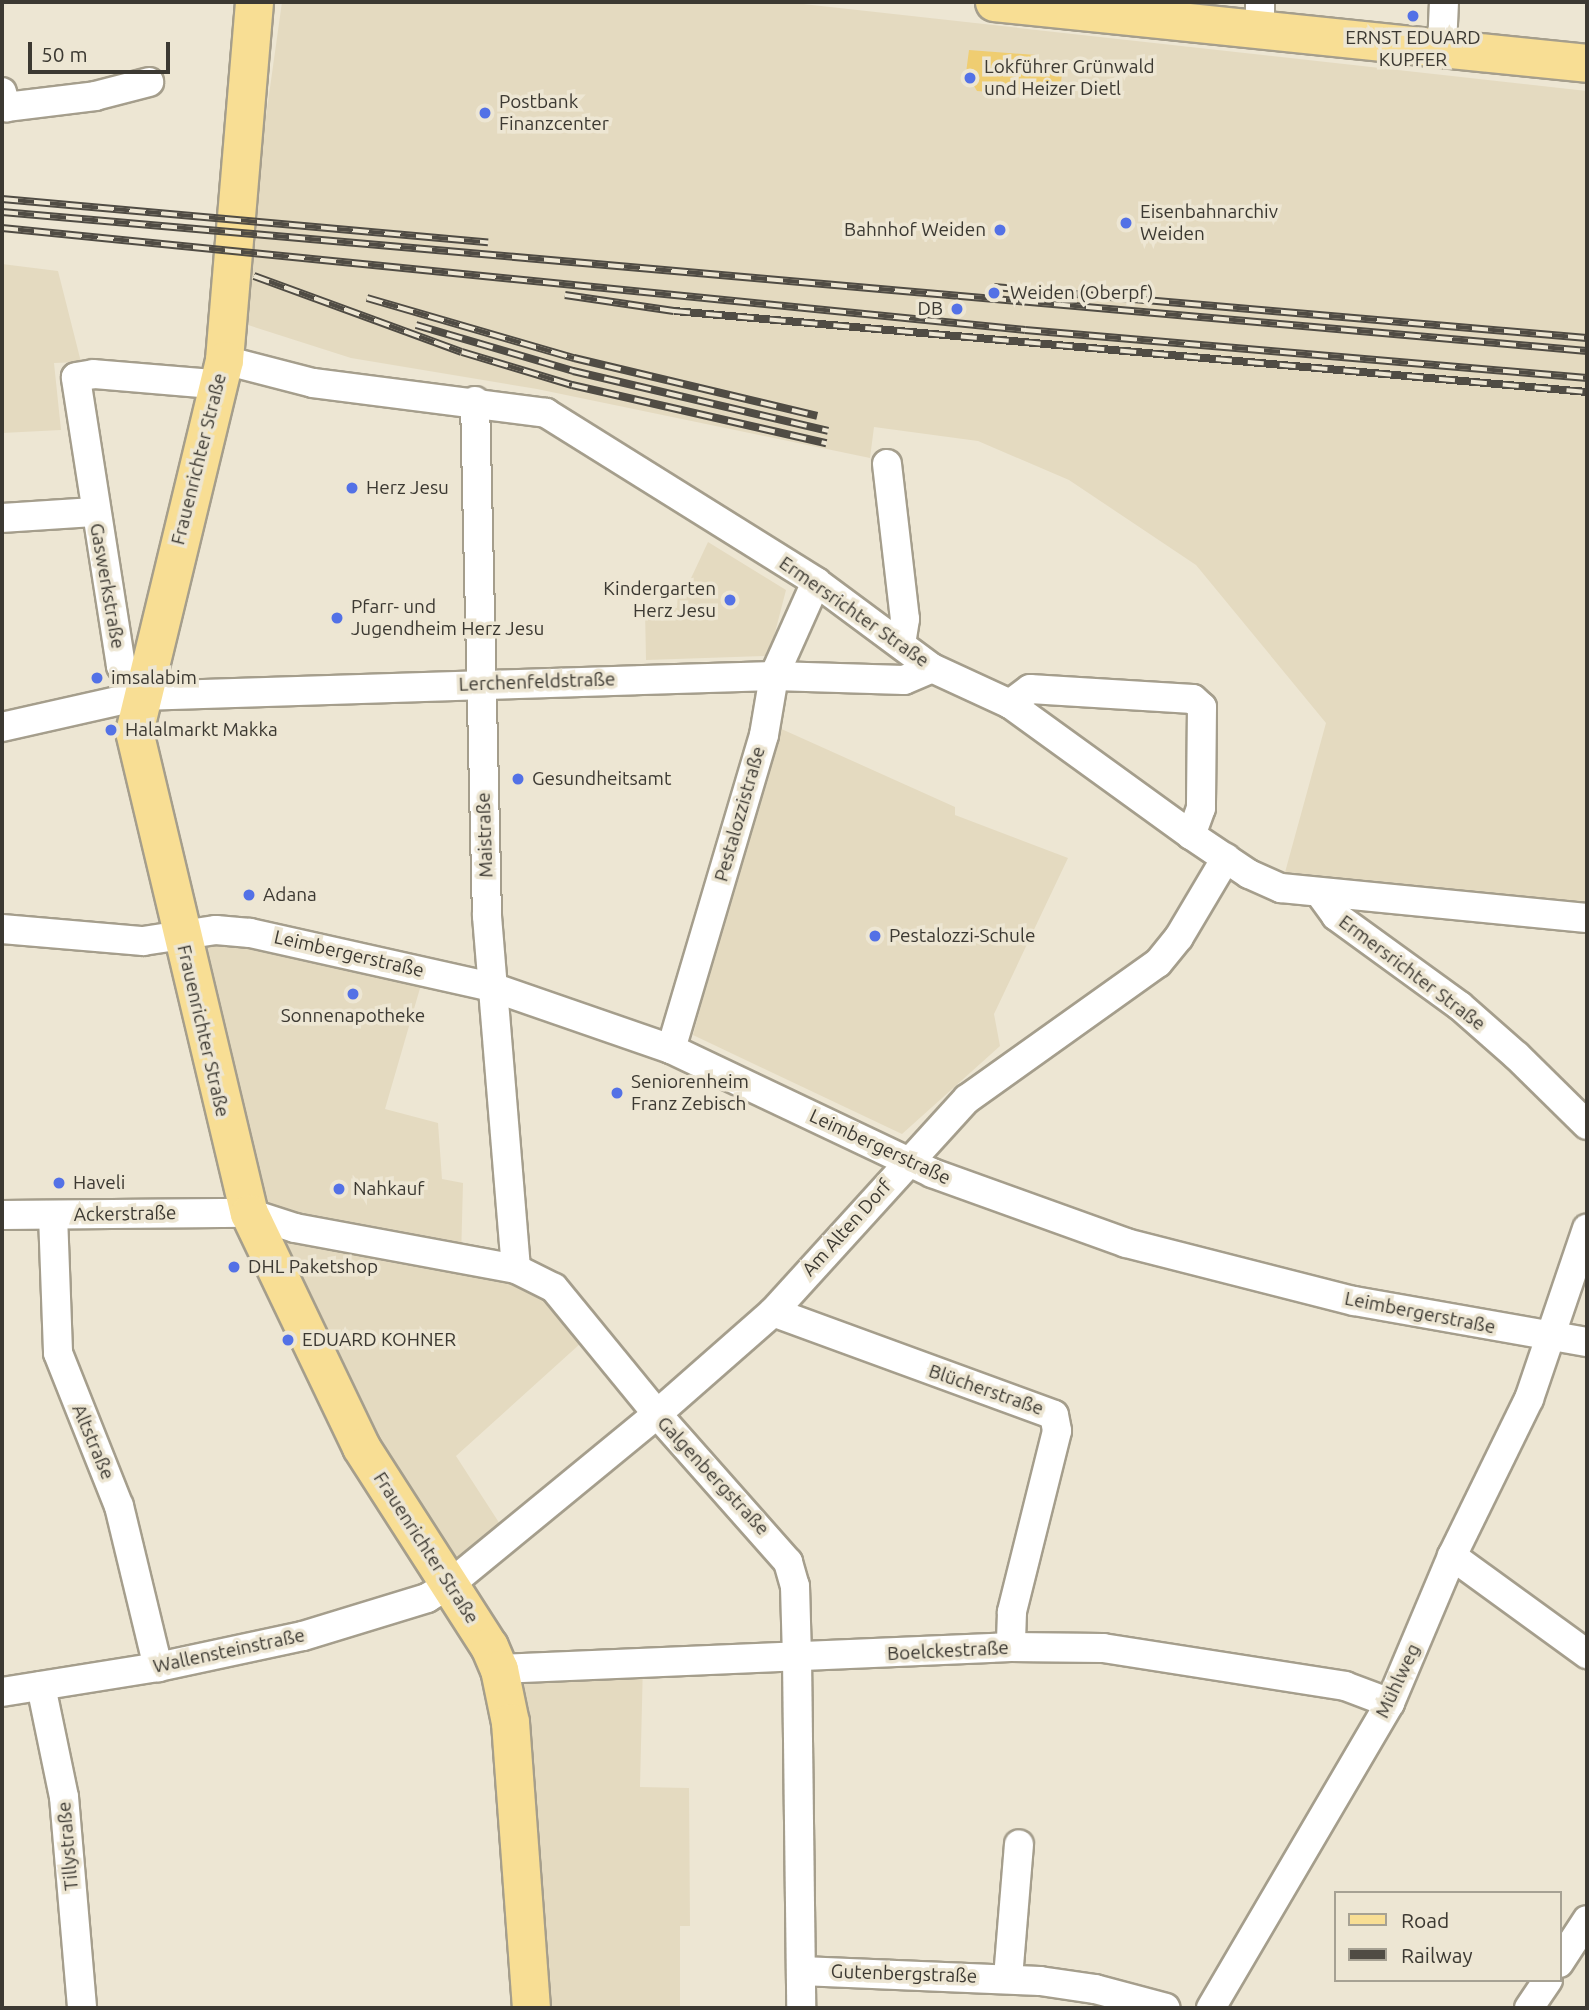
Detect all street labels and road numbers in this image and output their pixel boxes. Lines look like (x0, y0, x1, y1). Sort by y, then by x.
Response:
street label: Frauenrichter Straße (167, 371, 231, 547)
street label: Gaswerkstraße (85, 521, 129, 651)
street label: Ermersrichter Straße (775, 552, 933, 672)
street label: Lerchenfeldstraße (458, 668, 616, 696)
street label: Pestalozzistraße (710, 744, 770, 884)
street label: Maistraße (472, 792, 498, 878)
street label: Ermersrichter Straße (1334, 910, 1490, 1036)
street label: Leimbergerstraße (272, 926, 426, 982)
street label: Frauenrichter Straße (172, 943, 234, 1119)
street label: Leimbergerstraße (806, 1104, 954, 1190)
street label: Am Alten Dorf (798, 1175, 896, 1281)
street label: Ackerstraße (73, 1202, 177, 1226)
street label: Leimbergerstraße (1343, 1287, 1497, 1339)
street label: Blücherstraße (926, 1360, 1046, 1420)
street label: Altstraße (67, 1401, 119, 1483)
street label: Galgenbergstraße (652, 1412, 774, 1540)
street label: Frauenrichter Straße (368, 1468, 484, 1628)
street label: Wallensteinstraße (151, 1624, 307, 1678)
street label: Boelckestraße (887, 1636, 1009, 1666)
street label: Mühlweg (1371, 1640, 1425, 1722)
street label: Tillystraße (53, 1801, 83, 1891)
street label: Gutenbergstraße (830, 1960, 978, 1988)

